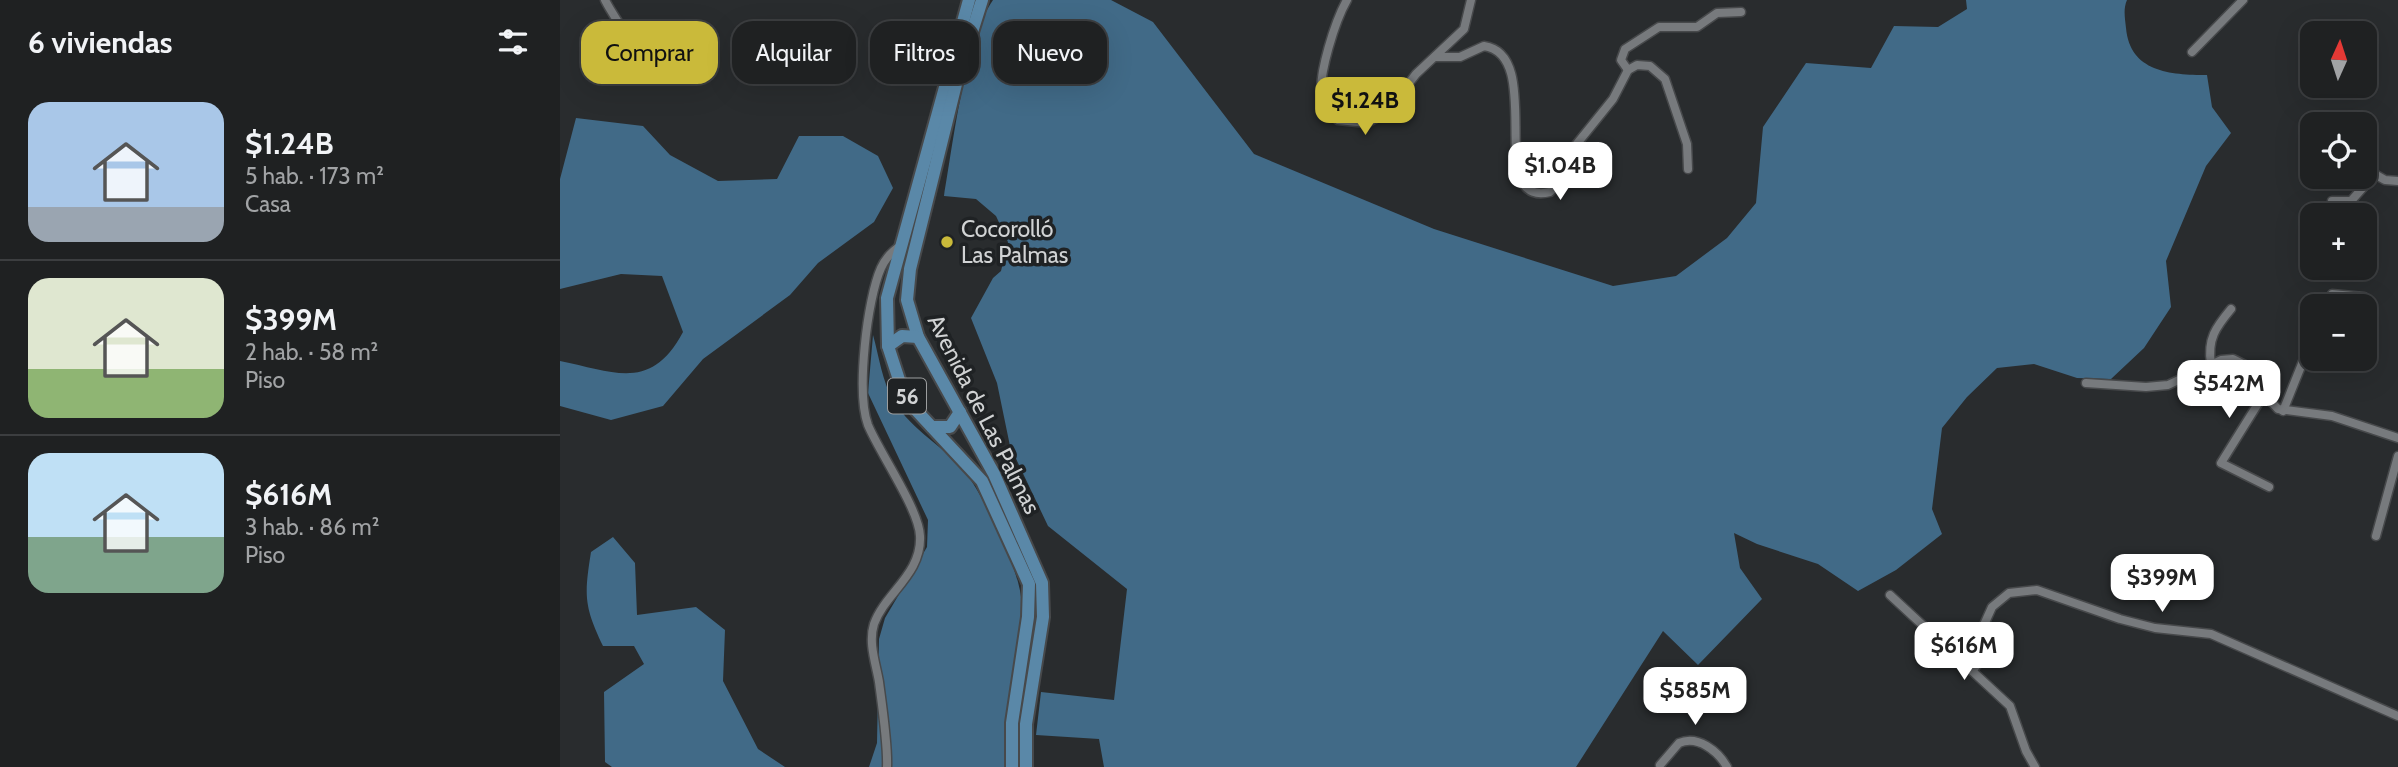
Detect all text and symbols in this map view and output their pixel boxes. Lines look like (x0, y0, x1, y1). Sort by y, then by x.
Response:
chip: Comprar (581, 21, 718, 84)
chip: Alquilar (732, 21, 856, 84)
chip: Filtros (870, 21, 979, 84)
chip: Nuevo (993, 21, 1107, 84)
north arrow (2300, 21, 2376, 98)
map controls (2300, 21, 2377, 371)
icon: filters (494, 23, 532, 61)
text: 6 viviendas (28, 24, 173, 61)
pin: $1.24B (1308, 78, 1422, 137)
text: $1.24B (1331, 86, 1399, 114)
button: locate (2300, 112, 2377, 189)
text: $1.24B (245, 125, 333, 162)
icon: home (84, 130, 168, 214)
pin: $1.04B (1503, 142, 1617, 202)
text: $1.04B (1524, 151, 1596, 179)
text: 5 hab. · 173 m² (245, 162, 384, 190)
text: Casa (245, 190, 291, 218)
button: + (2300, 203, 2377, 280)
place label: Cocorolló Las Palmas (961, 215, 1068, 269)
marker: Cocorolló Las Palmas (939, 234, 955, 250)
button: − (2300, 294, 2377, 371)
text: $399M (245, 301, 337, 338)
icon: home (84, 306, 168, 390)
street label: Avenida de Las Palmas (922, 310, 1046, 518)
text: 2 hab. · 58 m² (245, 338, 378, 366)
pin: $542M (2180, 360, 2278, 420)
text: Piso (245, 366, 285, 394)
text: $542M (2193, 369, 2265, 397)
road number: 56 (888, 378, 926, 414)
text: $616M (245, 476, 332, 513)
icon: home (84, 481, 168, 565)
text: 3 hab. · 86 m² (245, 513, 379, 541)
text: Piso (245, 541, 285, 569)
pin: $399M (2113, 554, 2211, 614)
text: $399M (2127, 563, 2197, 591)
pin: $616M (1915, 622, 2013, 682)
text: $616M (1931, 631, 1997, 659)
pin: $585M (1646, 668, 1744, 727)
text: $585M (1659, 676, 1731, 704)

